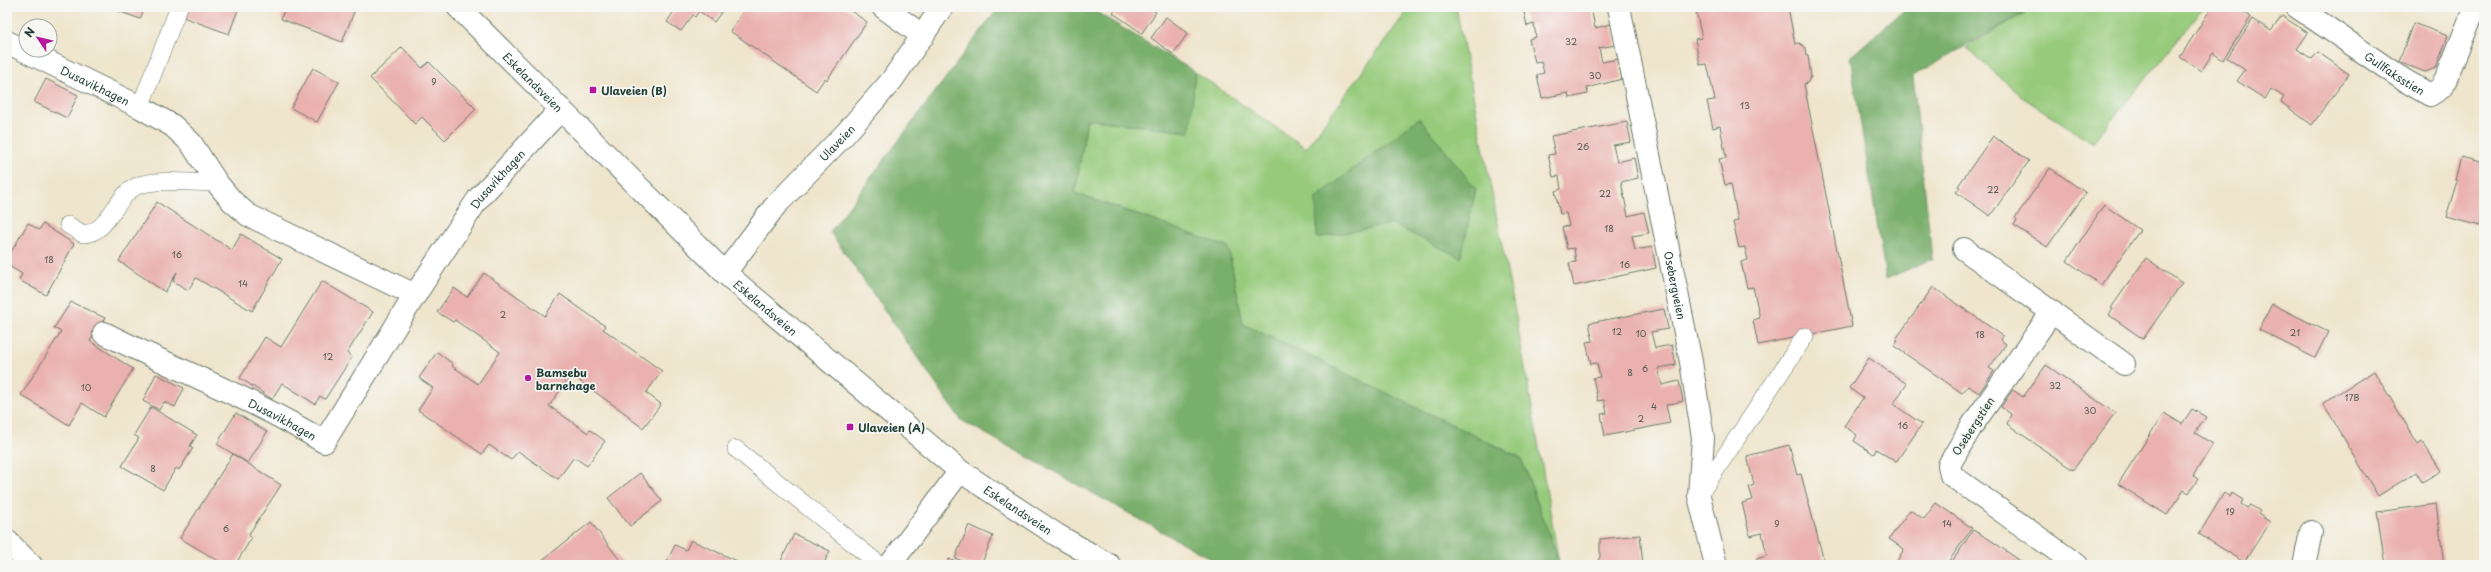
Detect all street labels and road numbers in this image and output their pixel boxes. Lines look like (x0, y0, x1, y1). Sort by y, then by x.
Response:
street label: Gullfaksstien (2361, 47, 2428, 99)
street label: Eskelandsveien (499, 48, 567, 116)
street label: Dusavikhagen (57, 61, 133, 109)
street label: Ulaveien (815, 121, 858, 165)
street label: Dusavikhagen (465, 145, 529, 212)
street label: Osebergveien (1660, 250, 1691, 321)
street label: Eskelandsveien (730, 275, 801, 339)
street label: Osebergstien (1948, 393, 1998, 459)
street label: Dusavikhagen (245, 394, 320, 444)
street label: Eskelandsveien (981, 481, 1056, 538)

